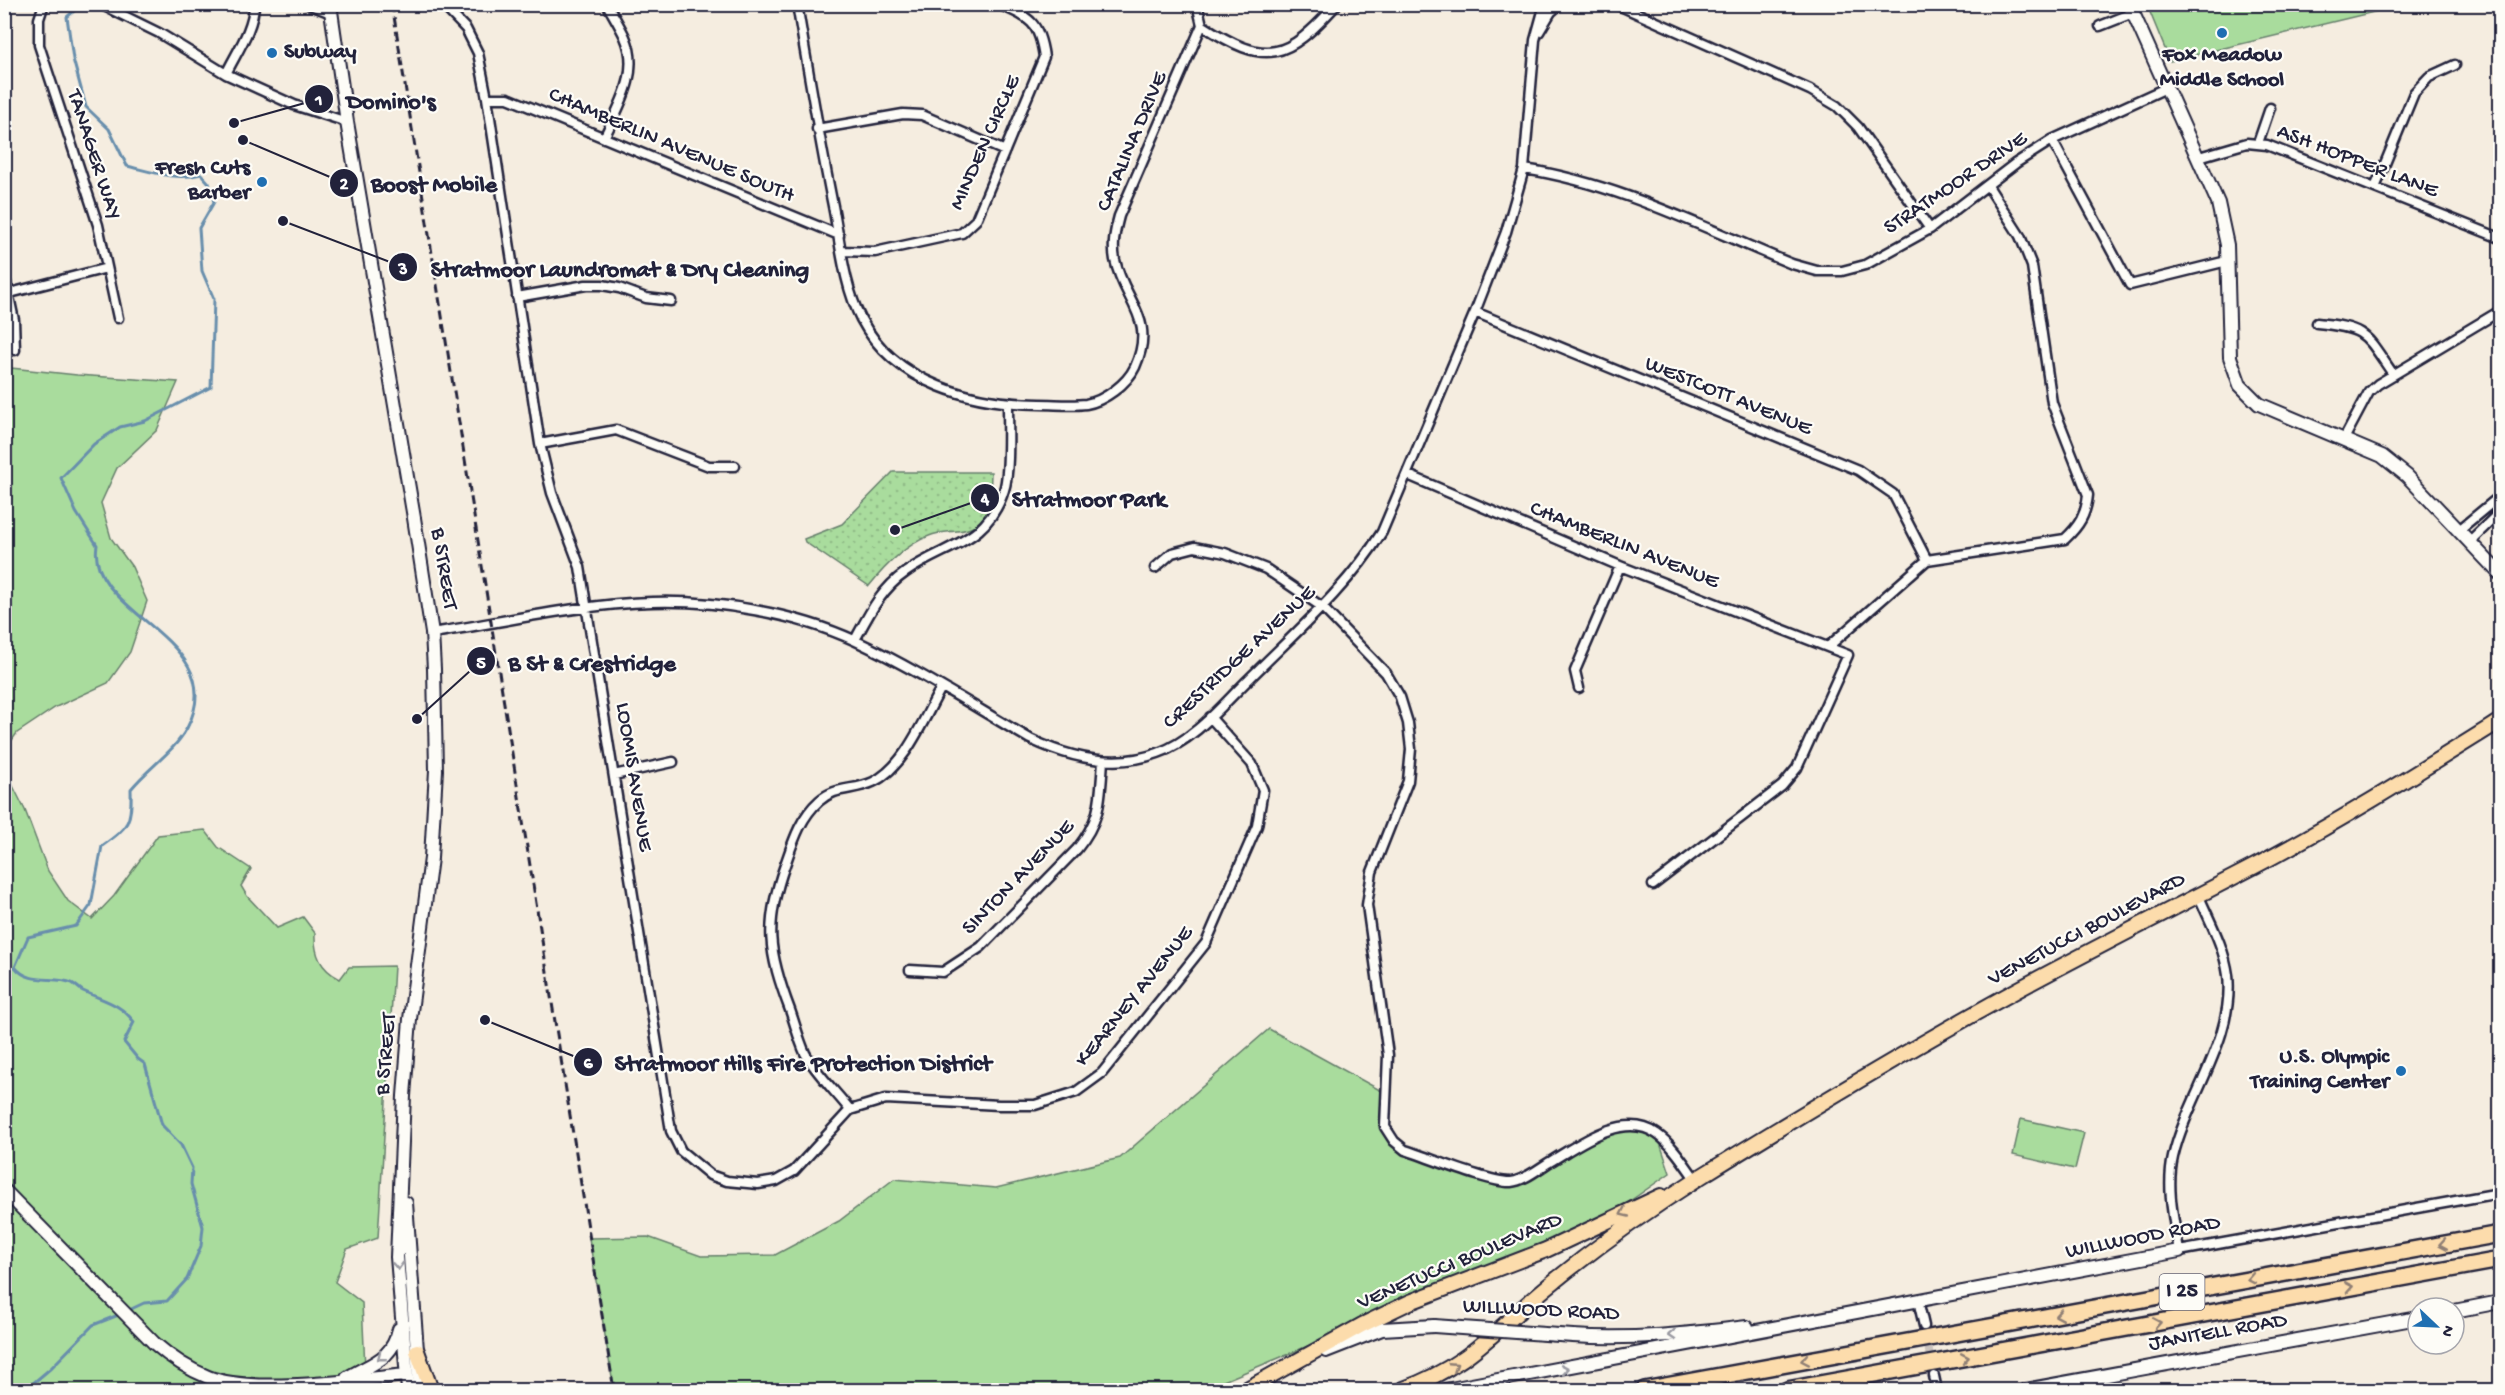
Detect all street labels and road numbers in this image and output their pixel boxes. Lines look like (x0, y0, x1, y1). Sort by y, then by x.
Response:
street label: CATALINA DRIVE (1092, 67, 1175, 216)
street label: MINDEN CIRCLE (945, 70, 1028, 215)
street label: CHAMBERLIN AVENUE SOUTH (544, 82, 798, 210)
street label: TANAGER WAY (59, 85, 126, 223)
street label: ASH HOPPER LANE (2273, 119, 2442, 205)
street label: STRATMOOR DRIVE (1879, 126, 2034, 242)
street label: WESTCOTT AVENUE (1641, 352, 1817, 443)
street label: CHAMBERLIN AVENUE (1526, 496, 1724, 596)
street label: B STREET (424, 525, 463, 613)
street label: CRESTRIDGE AVENUE (1158, 580, 1323, 736)
street label: LOOMIS AVENUE (608, 701, 658, 854)
street label: SINTON AVENUE (957, 814, 1082, 941)
street label: VENETUCCI BOULEVARD (1983, 867, 2191, 993)
street label: KEARNEY AVENUE (1070, 920, 1201, 1073)
street label: B STREET (370, 1010, 404, 1097)
street label: VENETUCCI BOULEVARD (1353, 1207, 1567, 1317)
street label: WILLWOOD ROAD (2063, 1210, 2223, 1266)
road number: I 25 (2160, 1274, 2204, 1310)
street label: WILLWOOD ROAD (1462, 1294, 1621, 1328)
street label: JANITELL ROAD (2147, 1308, 2290, 1358)

